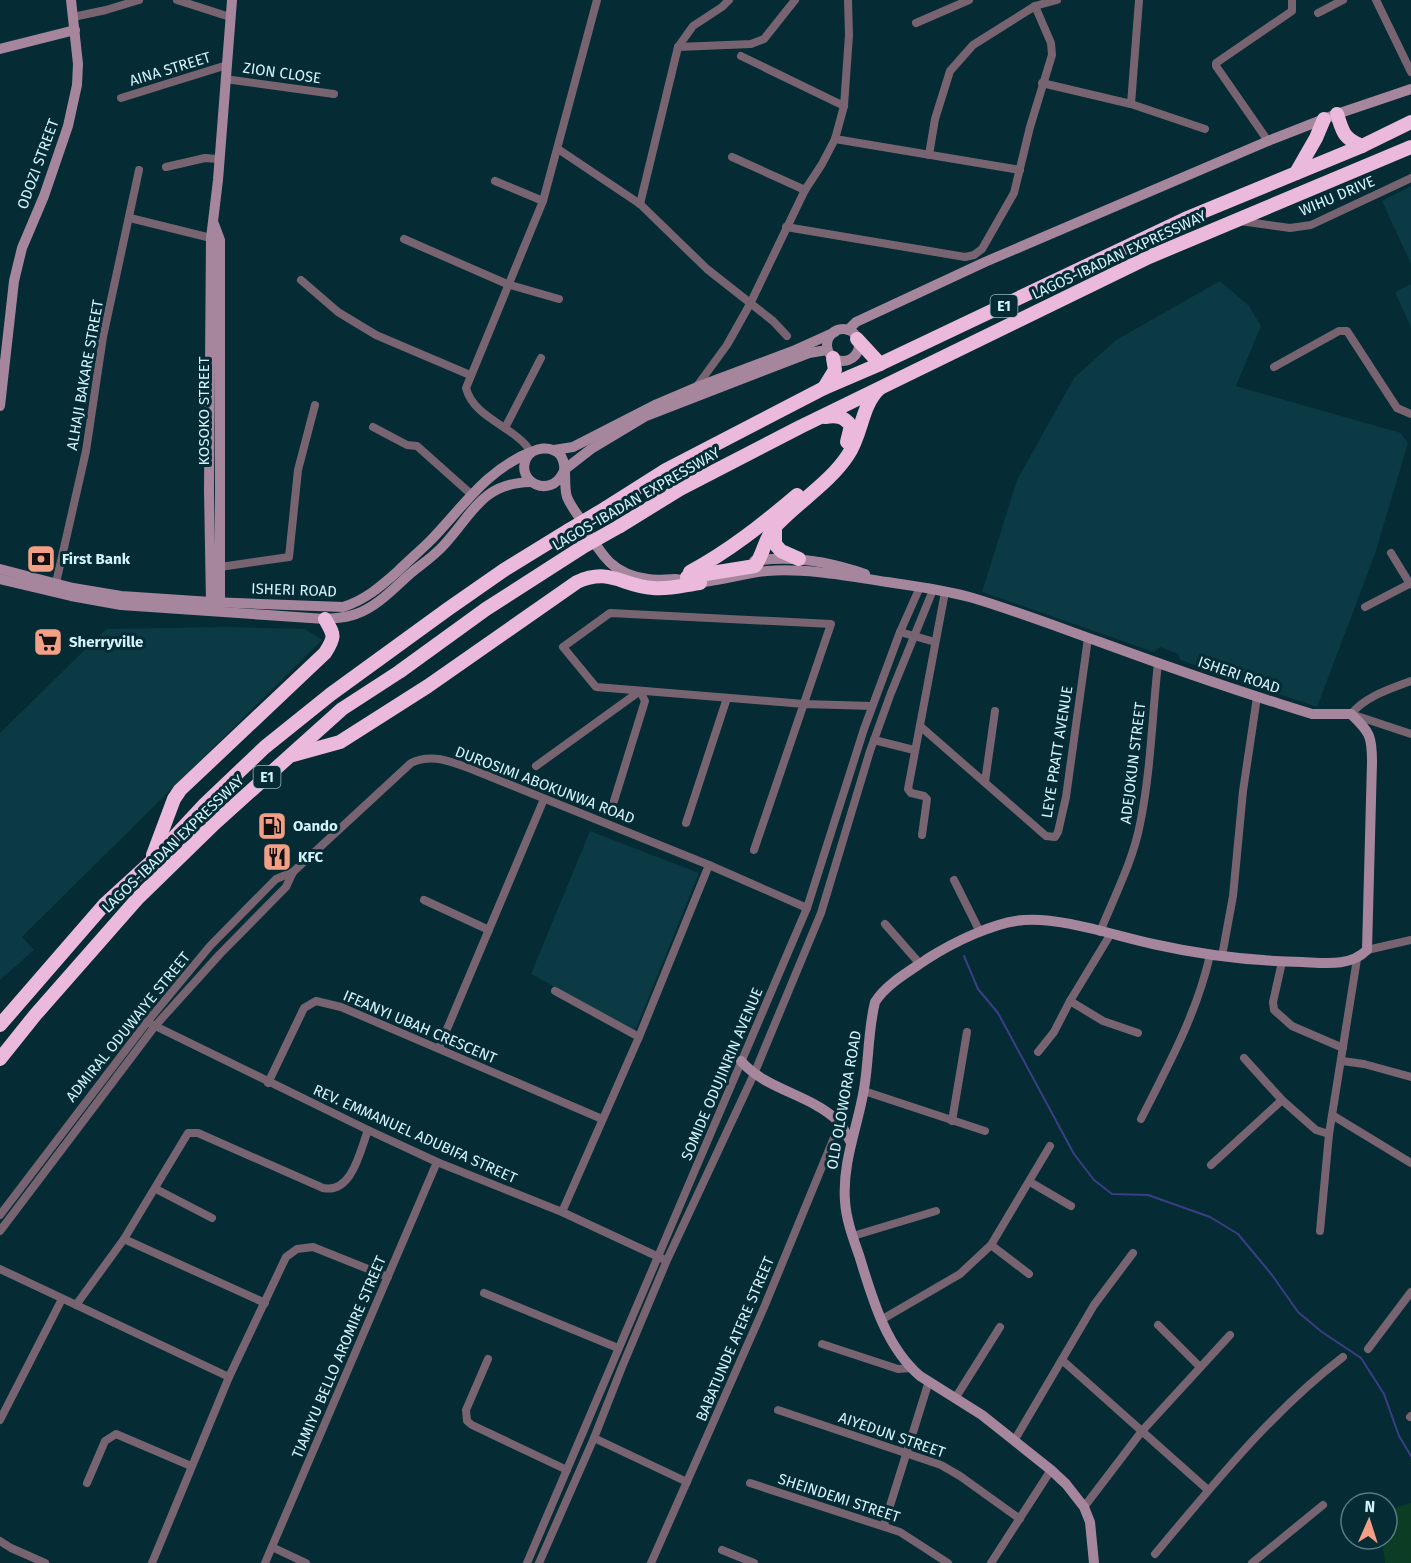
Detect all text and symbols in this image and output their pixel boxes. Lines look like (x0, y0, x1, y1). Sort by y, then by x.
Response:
street label: AINA STREET (127, 48, 213, 90)
street label: ZION CLOSE (242, 59, 322, 87)
street label: ODOZI STREET (13, 116, 63, 212)
street label: WIHU DRIVE (1296, 172, 1378, 220)
street label: LAGOS-IBADAN EXPRESSWAY (1029, 206, 1210, 303)
road number: E1 (990, 295, 1018, 317)
street label: ALHAJI BAKARE STREET (63, 298, 107, 452)
street label: KOSOKO STREET (195, 356, 213, 466)
street label: LAGOS-IBADAN EXPRESSWAY (549, 443, 724, 554)
bank icon: First Bank (25, 543, 57, 575)
place label: First Bank (62, 550, 131, 568)
street label: ISHERI ROAD (251, 580, 337, 600)
supermarket icon: Sherryville (32, 626, 64, 658)
place label: Sherryville (69, 633, 143, 651)
street label: ISHERI ROAD (1196, 653, 1282, 697)
street label: LEYE PRATT AVENUE (1038, 685, 1076, 819)
street label: ADEJOKUN STREET (1117, 701, 1149, 825)
street label: DUROSIMI ABOKUNWA ROAD (453, 742, 637, 828)
road number: E1 (254, 766, 280, 788)
street label: LAGOS-IBADAN EXPRESSWAY (98, 771, 248, 917)
fuel station icon: Oando (256, 810, 288, 842)
place label: Oando (293, 817, 338, 835)
restaurant icon: KFC (261, 841, 293, 873)
place label: KFC (298, 848, 324, 866)
street label: ADMIRAL ODUWAIYE STREET (62, 948, 194, 1106)
street label: SOMIDE ODUJINRIN AVENUE (677, 985, 767, 1163)
street label: IFEANYI UBAH CRESCENT (341, 986, 500, 1068)
street label: OLD OLOWORA ROAD (823, 1029, 865, 1171)
street label: REV. EMMANUEL ADUBIFA STREET (310, 1081, 520, 1187)
street label: TIAMIYU BELLO AROMIRE STREET (288, 1253, 390, 1461)
street label: BABATUNDE ATERE STREET (692, 1254, 778, 1424)
street label: AIYEDUN STREET (836, 1408, 948, 1462)
street label: SHEINDEMI STREET (776, 1470, 903, 1526)
north arrow (1339, 1491, 1399, 1551)
text: N (1364, 1497, 1376, 1516)

